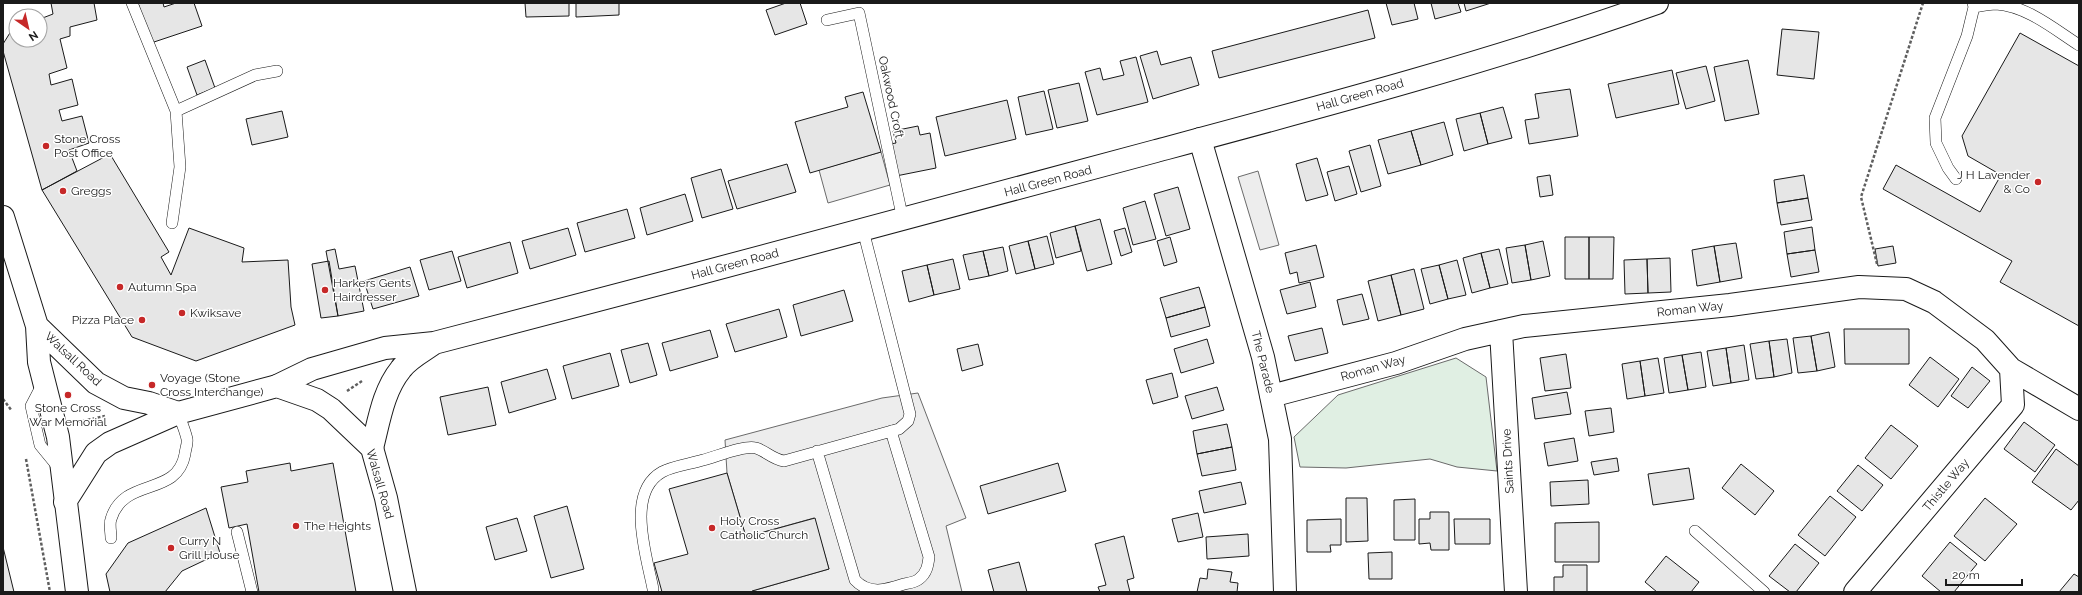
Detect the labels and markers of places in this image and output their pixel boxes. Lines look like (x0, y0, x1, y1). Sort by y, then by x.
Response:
place label: Stone Cross Post Office (54, 132, 121, 160)
marker: Stone Cross Post Office (41, 141, 51, 151)
place label: J H Lavender & Co (1957, 168, 2031, 196)
marker: J H Lavender & Co (2033, 177, 2043, 187)
place label: Greggs (71, 184, 111, 198)
marker: Greggs (58, 186, 68, 196)
place label: Harkers Gents Hairdresser (333, 276, 411, 304)
place label: Autumn Spa (128, 280, 197, 294)
marker: Autumn Spa (115, 282, 125, 292)
marker: Harkers Gents Hairdresser (320, 285, 330, 295)
place label: Kwiksave (190, 306, 241, 320)
marker: Kwiksave (177, 308, 187, 318)
place label: Pizza Place (72, 313, 134, 327)
marker: Pizza Place (137, 315, 147, 325)
place label: Voyage (Stone Cross Interchange) (160, 371, 264, 399)
marker: Voyage (Stone Cross Interchange) (147, 380, 157, 390)
marker: Stone Cross War Memorial (63, 390, 73, 400)
place label: Stone Cross War Memorial (29, 401, 108, 429)
place label: Holy Cross Catholic Church (720, 514, 808, 542)
place label: The Heights (304, 519, 371, 533)
marker: The Heights (291, 521, 301, 531)
marker: Holy Cross Catholic Church (707, 523, 717, 533)
place label: Curry N Grill House (179, 534, 240, 562)
marker: Curry N Grill House (166, 543, 176, 553)

